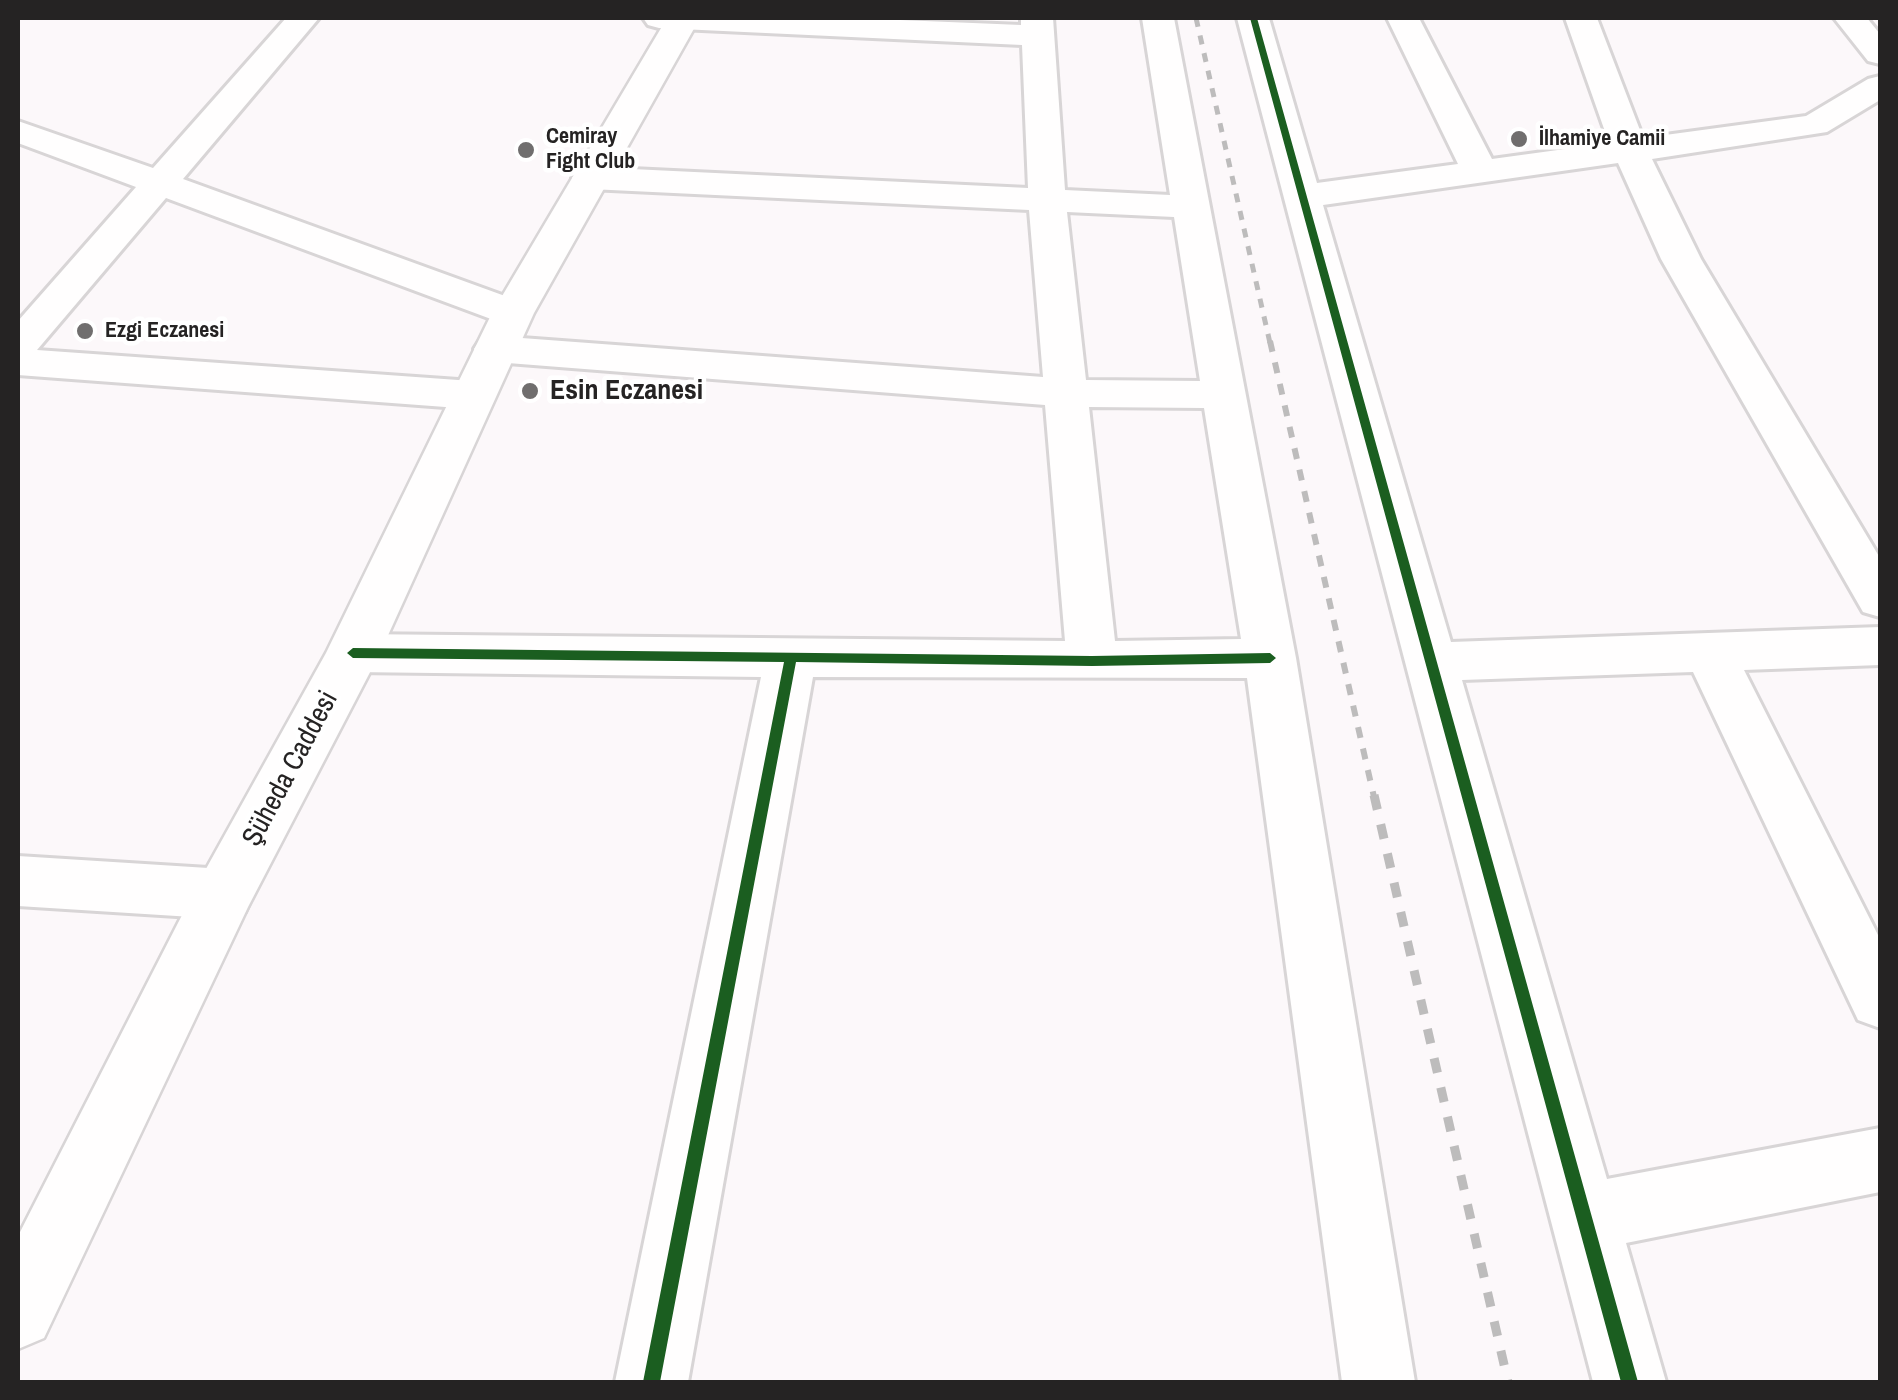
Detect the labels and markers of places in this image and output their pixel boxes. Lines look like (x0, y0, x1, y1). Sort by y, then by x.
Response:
place label: Cemiray Fight Club (546, 124, 635, 175)
place label: İlhamiye Camii (1539, 126, 1665, 152)
marker: İlhamiye Camii (1508, 128, 1530, 150)
marker: Cemiray Fight Club (515, 139, 537, 161)
place label: Ezgi Eczanesi (105, 318, 224, 344)
marker: Ezgi Eczanesi (74, 320, 96, 342)
place label: Esin Eczanesi (550, 374, 703, 408)
marker: Esin Eczanesi (519, 380, 541, 402)

